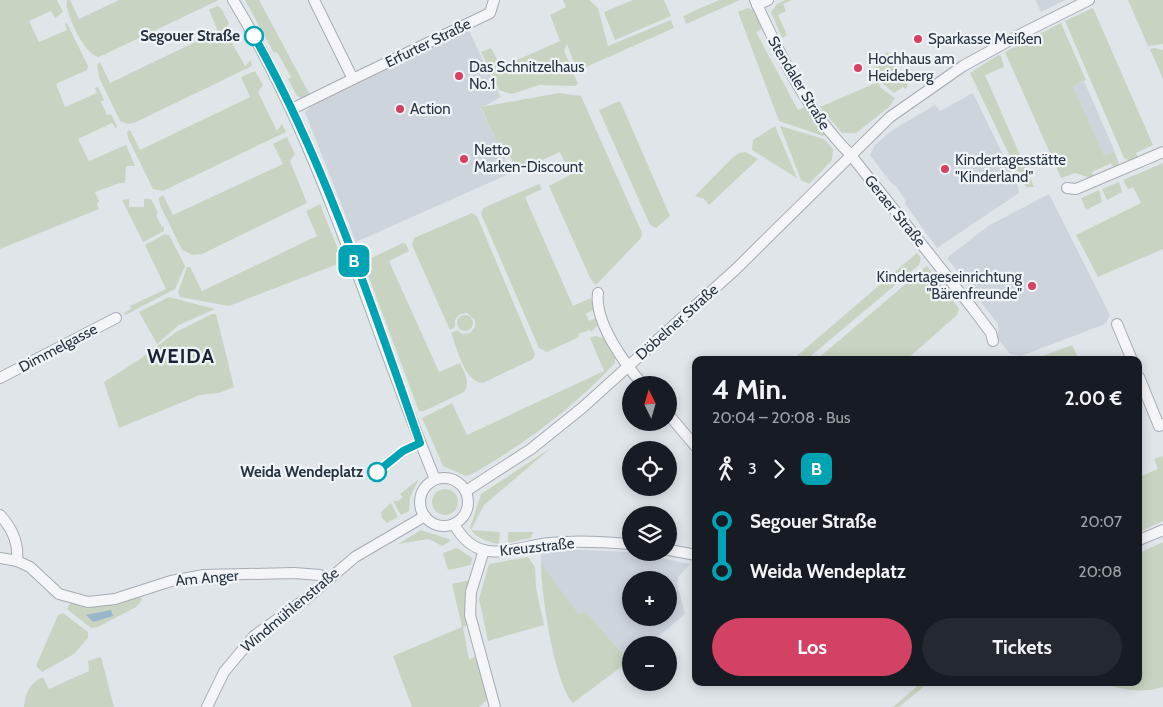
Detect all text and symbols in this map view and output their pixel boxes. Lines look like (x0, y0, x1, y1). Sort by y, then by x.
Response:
street label: Erfurter Straße (382, 14, 474, 71)
marker: Segouer Straße (244, 26, 264, 46)
place label: Segouer Straße (140, 27, 240, 45)
place label: Sparkasse Meißen (928, 30, 1042, 48)
street label: Stendaler Straße (764, 33, 834, 133)
marker: Sparkasse Meißen (912, 33, 924, 45)
place label: Hochhaus am Heideberg (868, 50, 955, 85)
place label: Das Schnitzelhaus No.1 (469, 58, 584, 93)
marker: Hochhaus am Heideberg (852, 62, 864, 74)
marker: Das Schnitzelhaus No.1 (453, 70, 465, 82)
place label: Action (410, 100, 451, 118)
marker: Action (394, 103, 406, 115)
place label: Netto Marken-Discount (474, 141, 583, 176)
place label: Kindertagesstätte "Kinderland" (955, 151, 1066, 186)
marker: Netto Marken-Discount (458, 153, 470, 165)
marker: Kindertagesstätte "Kinderland" (939, 163, 951, 175)
street label: Geraer Straße (861, 172, 930, 251)
line badge: B (338, 245, 370, 277)
text: B (348, 250, 360, 272)
place label: Kindertageseinrichtung "Bärenfreunde" (876, 268, 1023, 303)
street label: Döbelner Straße (632, 280, 722, 364)
marker: Kindertageseinrichtung "Bärenfreunde" (1026, 280, 1038, 292)
street label: Dimmelgasse (16, 320, 101, 376)
district label: WEIDA (147, 344, 215, 368)
text: 4 Min. (712, 372, 787, 406)
north arrow (622, 376, 678, 431)
map controls (622, 376, 677, 691)
text: 2.00 € (1065, 387, 1122, 410)
text: 20:04 – 20:08 · Bus (712, 408, 850, 427)
button: locate (622, 441, 677, 496)
icon: walk (712, 455, 740, 483)
icon: forward (765, 455, 793, 483)
text: B (811, 458, 822, 480)
text: 3 (748, 459, 757, 478)
marker: Weida Wendeplatz (367, 462, 387, 482)
place label: Weida Wendeplatz (240, 463, 363, 481)
button: layers (622, 506, 677, 561)
text: Segouer Straße (750, 510, 876, 533)
text: 20:07 (1080, 512, 1122, 531)
street label: Kreuzstraße (499, 534, 576, 560)
text: Weida Wendeplatz (750, 560, 906, 583)
text: 20:08 (1078, 562, 1122, 581)
street label: Windmühlenstraße (237, 564, 343, 656)
street label: Am Anger (175, 566, 240, 590)
button: + (622, 571, 677, 626)
button: Los (712, 618, 912, 676)
button: Tickets (922, 618, 1122, 676)
button: − (622, 636, 677, 691)

